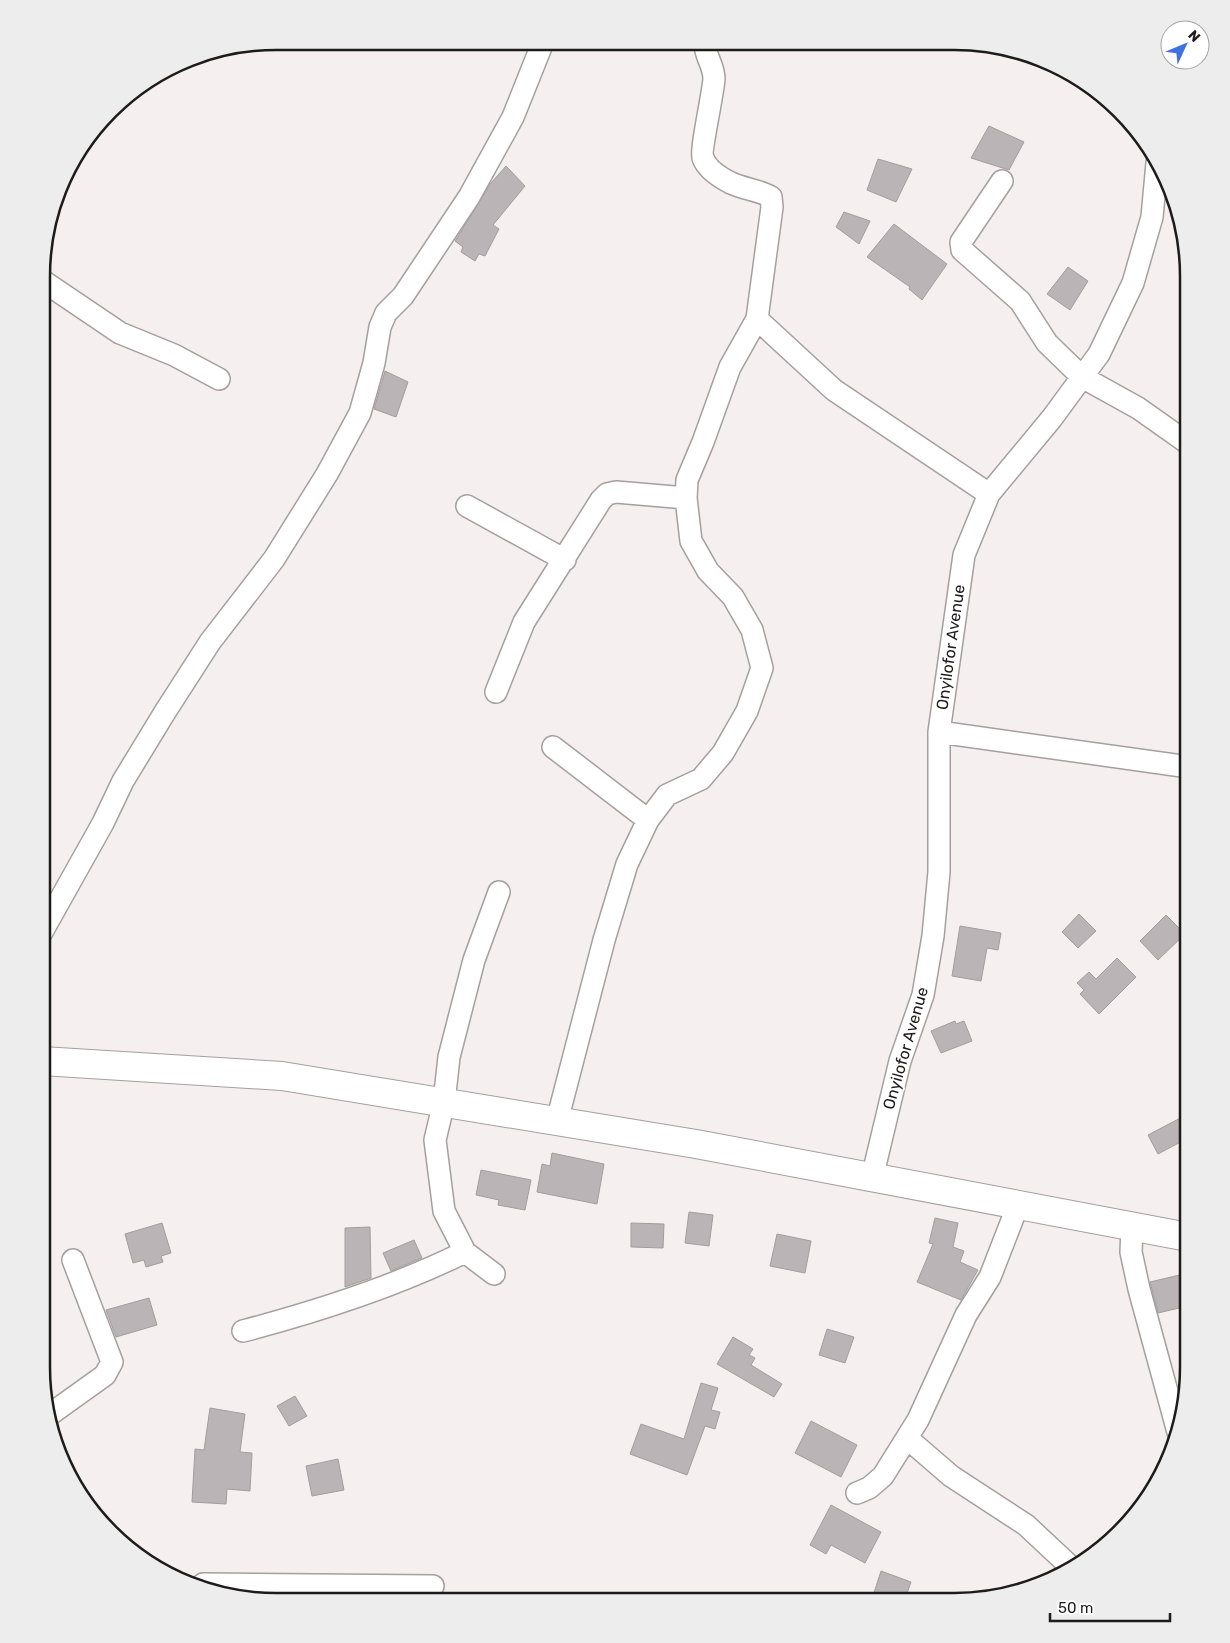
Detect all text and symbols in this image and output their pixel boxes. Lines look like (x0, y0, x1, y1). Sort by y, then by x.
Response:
north arrow (1160, 20, 1210, 70)
text: N (1184, 27, 1204, 46)
street label: Onyilofor Avenue (932, 583, 969, 711)
street label: Onyilofor Avenue (879, 985, 932, 1112)
scale bar (1050, 1590, 1170, 1622)
text: 50 m (1058, 1599, 1093, 1617)

